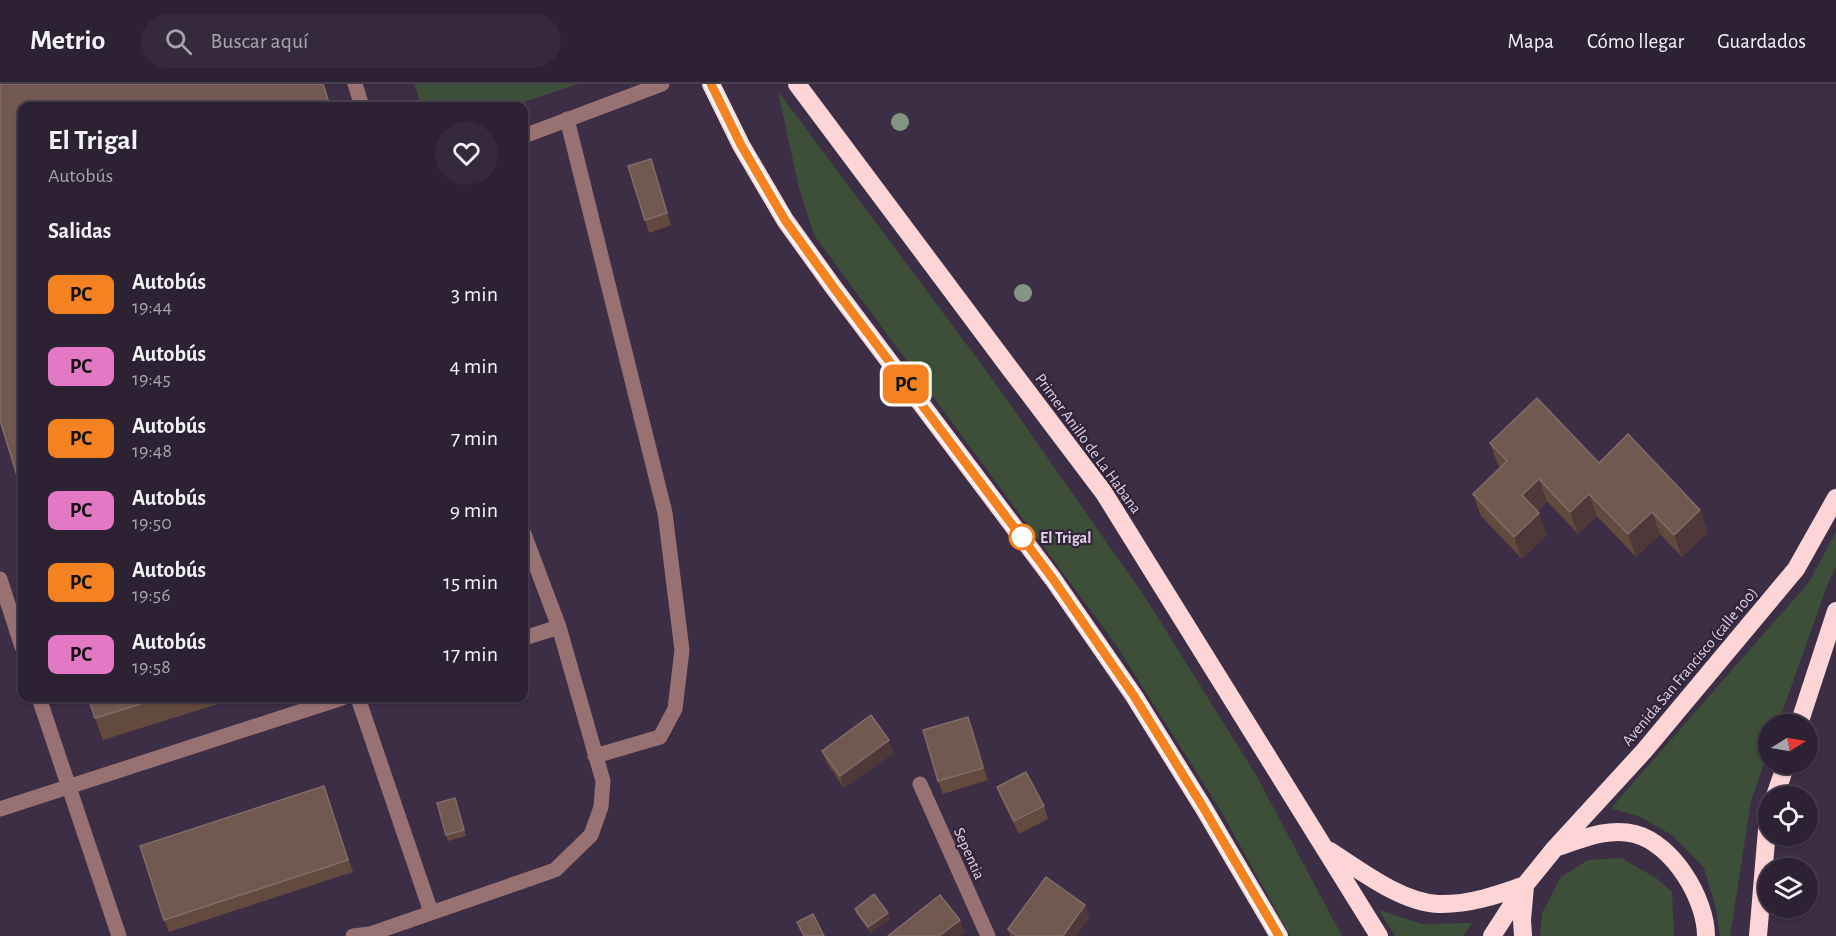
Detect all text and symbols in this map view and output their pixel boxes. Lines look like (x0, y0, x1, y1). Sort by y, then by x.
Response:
search box (141, 14, 561, 68)
icon: search (162, 25, 195, 58)
text: Metrio (30, 27, 105, 55)
text: Buscar aquí (210, 30, 308, 52)
text: Mapa (1508, 31, 1554, 52)
text: Cómo llegar (1587, 31, 1684, 52)
text: Guardados (1717, 31, 1806, 52)
button: heart (435, 122, 498, 185)
text: El Trigal (48, 127, 138, 155)
text: Autobús (48, 166, 113, 186)
text: Salidas (48, 220, 111, 242)
text: Autobús (132, 271, 206, 293)
text: 3 min (451, 283, 498, 305)
text: PC (70, 284, 92, 305)
text: 19:44 (132, 297, 172, 317)
text: Autobús (132, 343, 206, 365)
text: 4 min (450, 355, 498, 377)
text: PC (70, 356, 92, 377)
line badge: PC (879, 364, 933, 404)
text: 19:45 (132, 369, 171, 389)
street label: Primer Anillo de La Habana (1032, 371, 1144, 517)
text: PC (895, 374, 917, 395)
text: Autobús (132, 415, 206, 437)
text: 7 min (451, 427, 498, 449)
text: PC (70, 428, 92, 449)
text: 19:48 (132, 441, 172, 461)
text: Autobús (132, 487, 206, 509)
text: 9 min (450, 499, 498, 521)
text: PC (70, 500, 92, 521)
text: 19:50 (132, 513, 172, 533)
marker: El Trigal (1009, 524, 1035, 550)
place label: El Trigal (1040, 530, 1092, 546)
text: Autobús (132, 559, 206, 581)
text: 15 min (443, 571, 498, 593)
text: PC (70, 572, 92, 593)
street label: Avenida San Francisco (calle 100) (1619, 584, 1761, 749)
text: 19:56 (132, 585, 171, 605)
text: Autobús (132, 631, 206, 653)
text: 17 min (443, 643, 498, 665)
text: PC (70, 644, 92, 665)
text: 19:58 (132, 657, 171, 677)
north arrow (1758, 714, 1818, 774)
map controls (1758, 714, 1818, 918)
button: locate (1758, 786, 1818, 846)
street label: Sepentia (951, 825, 988, 882)
button: layers (1758, 858, 1818, 918)

